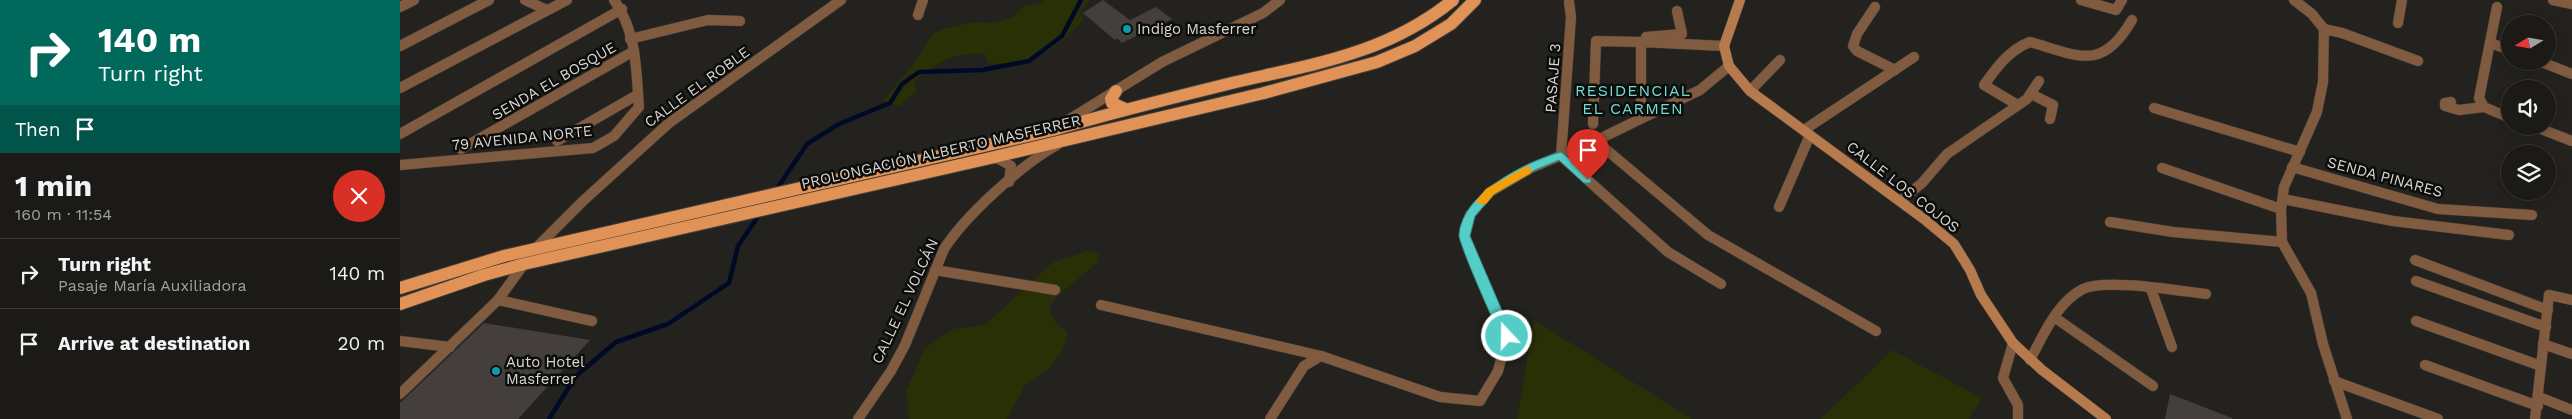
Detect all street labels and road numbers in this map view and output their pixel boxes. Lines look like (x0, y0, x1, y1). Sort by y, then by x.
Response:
street label: SENDA EL BOSQUE (489, 38, 619, 124)
street label: CALLE EL ROBLE (641, 43, 753, 131)
street label: PASAJE 3 (1542, 43, 1564, 113)
street label: PROLONGACIÓN ALBERTO MASFERRER (799, 110, 1083, 193)
street label: 79 AVENIDA NORTE (451, 122, 593, 154)
street label: CALLE LOS COJOS (1843, 137, 1963, 237)
street label: SENDA PINARES (2325, 153, 2445, 201)
street label: CALLE EL VOLCÁN (868, 236, 942, 366)

